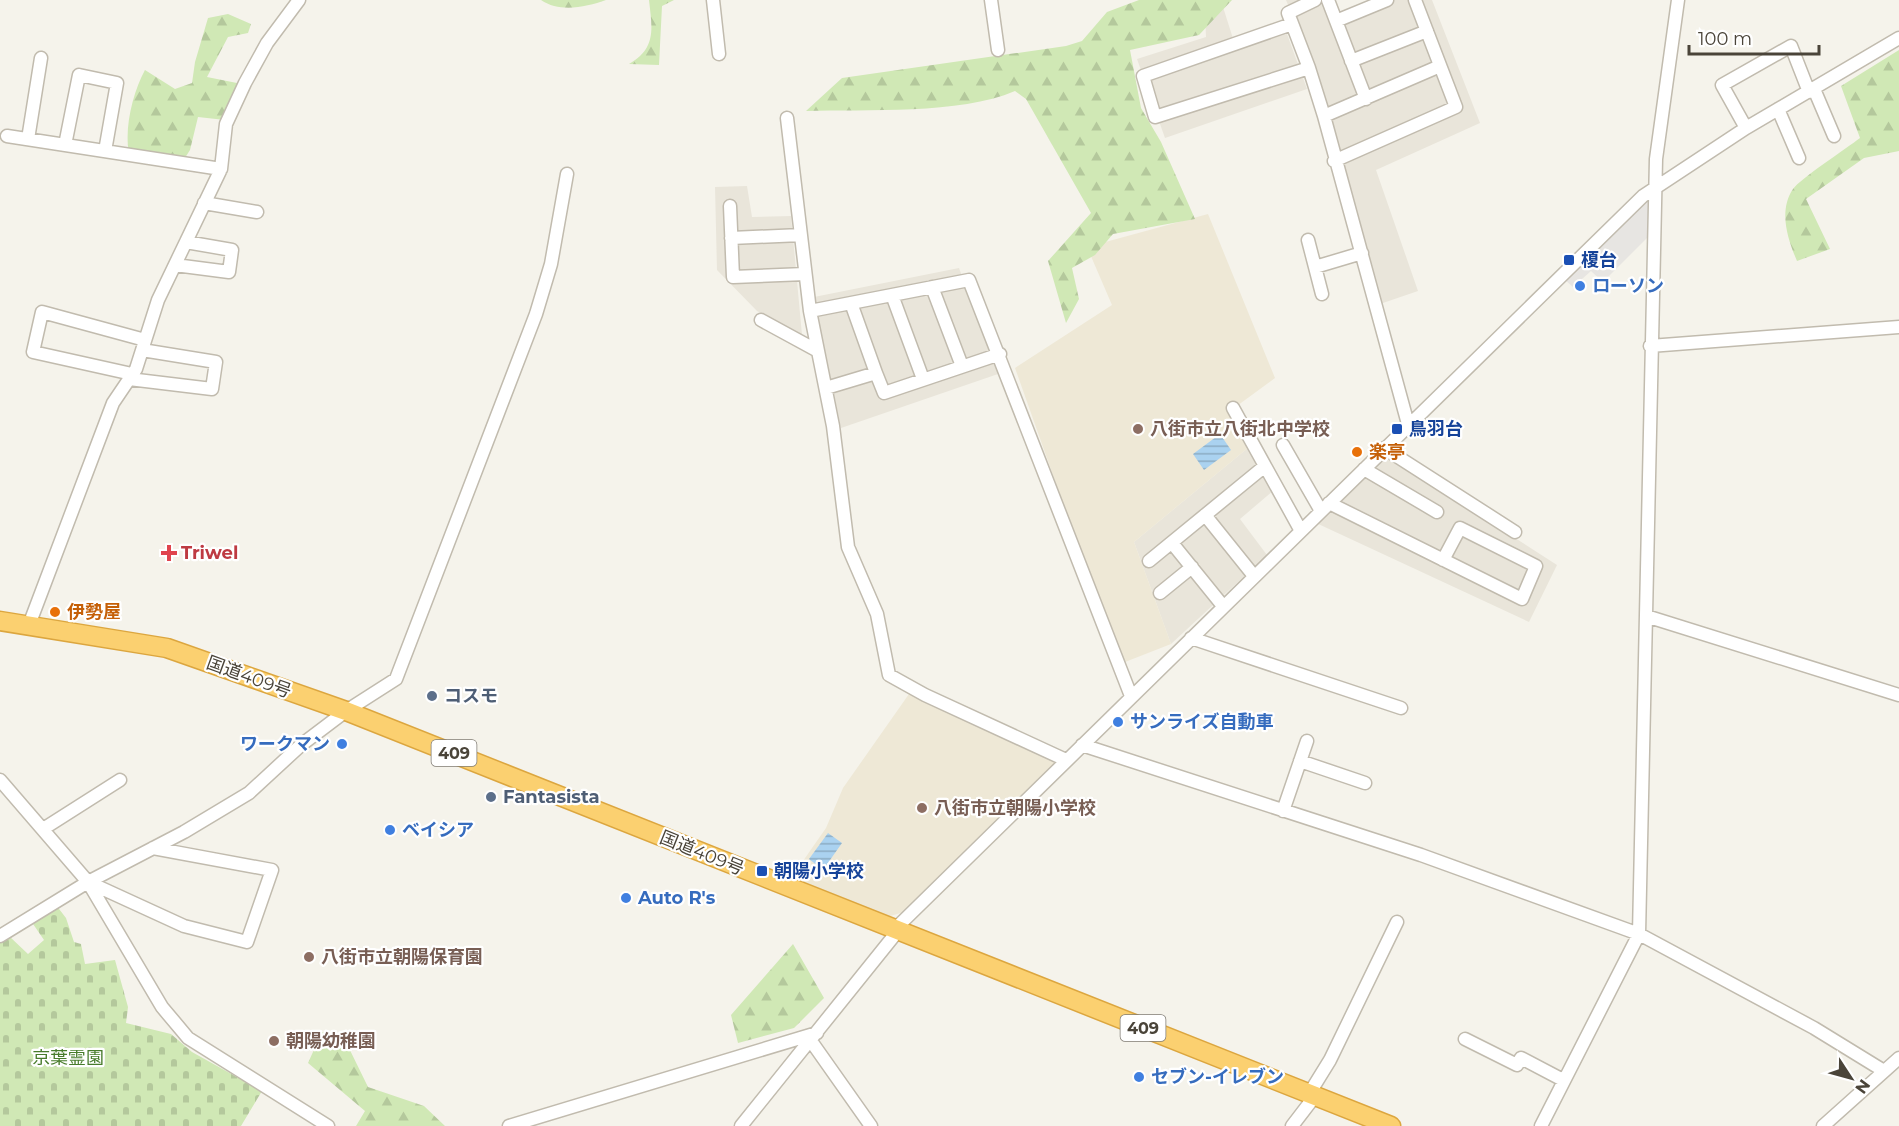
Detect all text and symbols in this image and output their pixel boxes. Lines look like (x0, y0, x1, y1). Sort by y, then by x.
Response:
scale bar (1689, 18, 1820, 56)
text: 100 m (1698, 28, 1752, 50)
place label: 榎台 (1581, 249, 1617, 271)
marker: 榎台 (1562, 253, 1576, 267)
place label: ローソン (1592, 275, 1664, 297)
marker: ローソン (1573, 279, 1587, 293)
place label: 八街市立八街北中学校 (1150, 418, 1330, 440)
place label: 鳥羽台 (1409, 418, 1463, 440)
marker: 八街市立八街北中学校 (1131, 422, 1145, 436)
marker: 鳥羽台 (1390, 422, 1404, 436)
place label: 楽亭 (1369, 441, 1405, 463)
marker: 楽亭 (1350, 445, 1364, 459)
place label: Triwel (181, 542, 238, 564)
marker: Triwel (162, 546, 176, 560)
place label: 伊勢屋 (67, 601, 121, 623)
marker: 伊勢屋 (48, 605, 62, 619)
street label: 国道409号 (204, 651, 294, 703)
place label: コスモ (444, 685, 498, 707)
marker: コスモ (425, 689, 439, 703)
place label: サンライズ自動車 (1130, 711, 1273, 733)
marker: サンライズ自動車 (1111, 715, 1125, 729)
place label: ワークマン (240, 733, 330, 755)
marker: ワークマン (335, 737, 349, 751)
road number: 409 (432, 740, 476, 766)
place label: Fantasista (503, 786, 600, 808)
marker: Fantasista (484, 790, 498, 804)
place label: 八街市立朝陽小学校 (934, 797, 1096, 819)
marker: 八街市立朝陽小学校 (915, 801, 929, 815)
place label: ベイシア (402, 819, 474, 841)
marker: ベイシア (383, 823, 397, 837)
street label: 国道409号 (657, 826, 747, 880)
place label: 朝陽小学校 (774, 860, 864, 882)
marker: 朝陽小学校 (755, 864, 769, 878)
place label: Auto R's (637, 887, 716, 909)
marker: Auto R's (619, 891, 633, 905)
place label: 八街市立朝陽保育園 (321, 946, 483, 968)
marker: 八街市立朝陽保育園 (302, 950, 316, 964)
road number: 409 (1120, 1015, 1166, 1041)
place label: 朝陽幼稚園 (286, 1030, 376, 1052)
marker: 朝陽幼稚園 (267, 1034, 281, 1048)
park label: 京葉霊園 (32, 1047, 104, 1069)
north arrow (1821, 1048, 1881, 1108)
place label: セブン-イレブン (1151, 1066, 1284, 1088)
marker: セブン-イレブン (1132, 1070, 1146, 1084)
text: N (1851, 1076, 1874, 1097)

